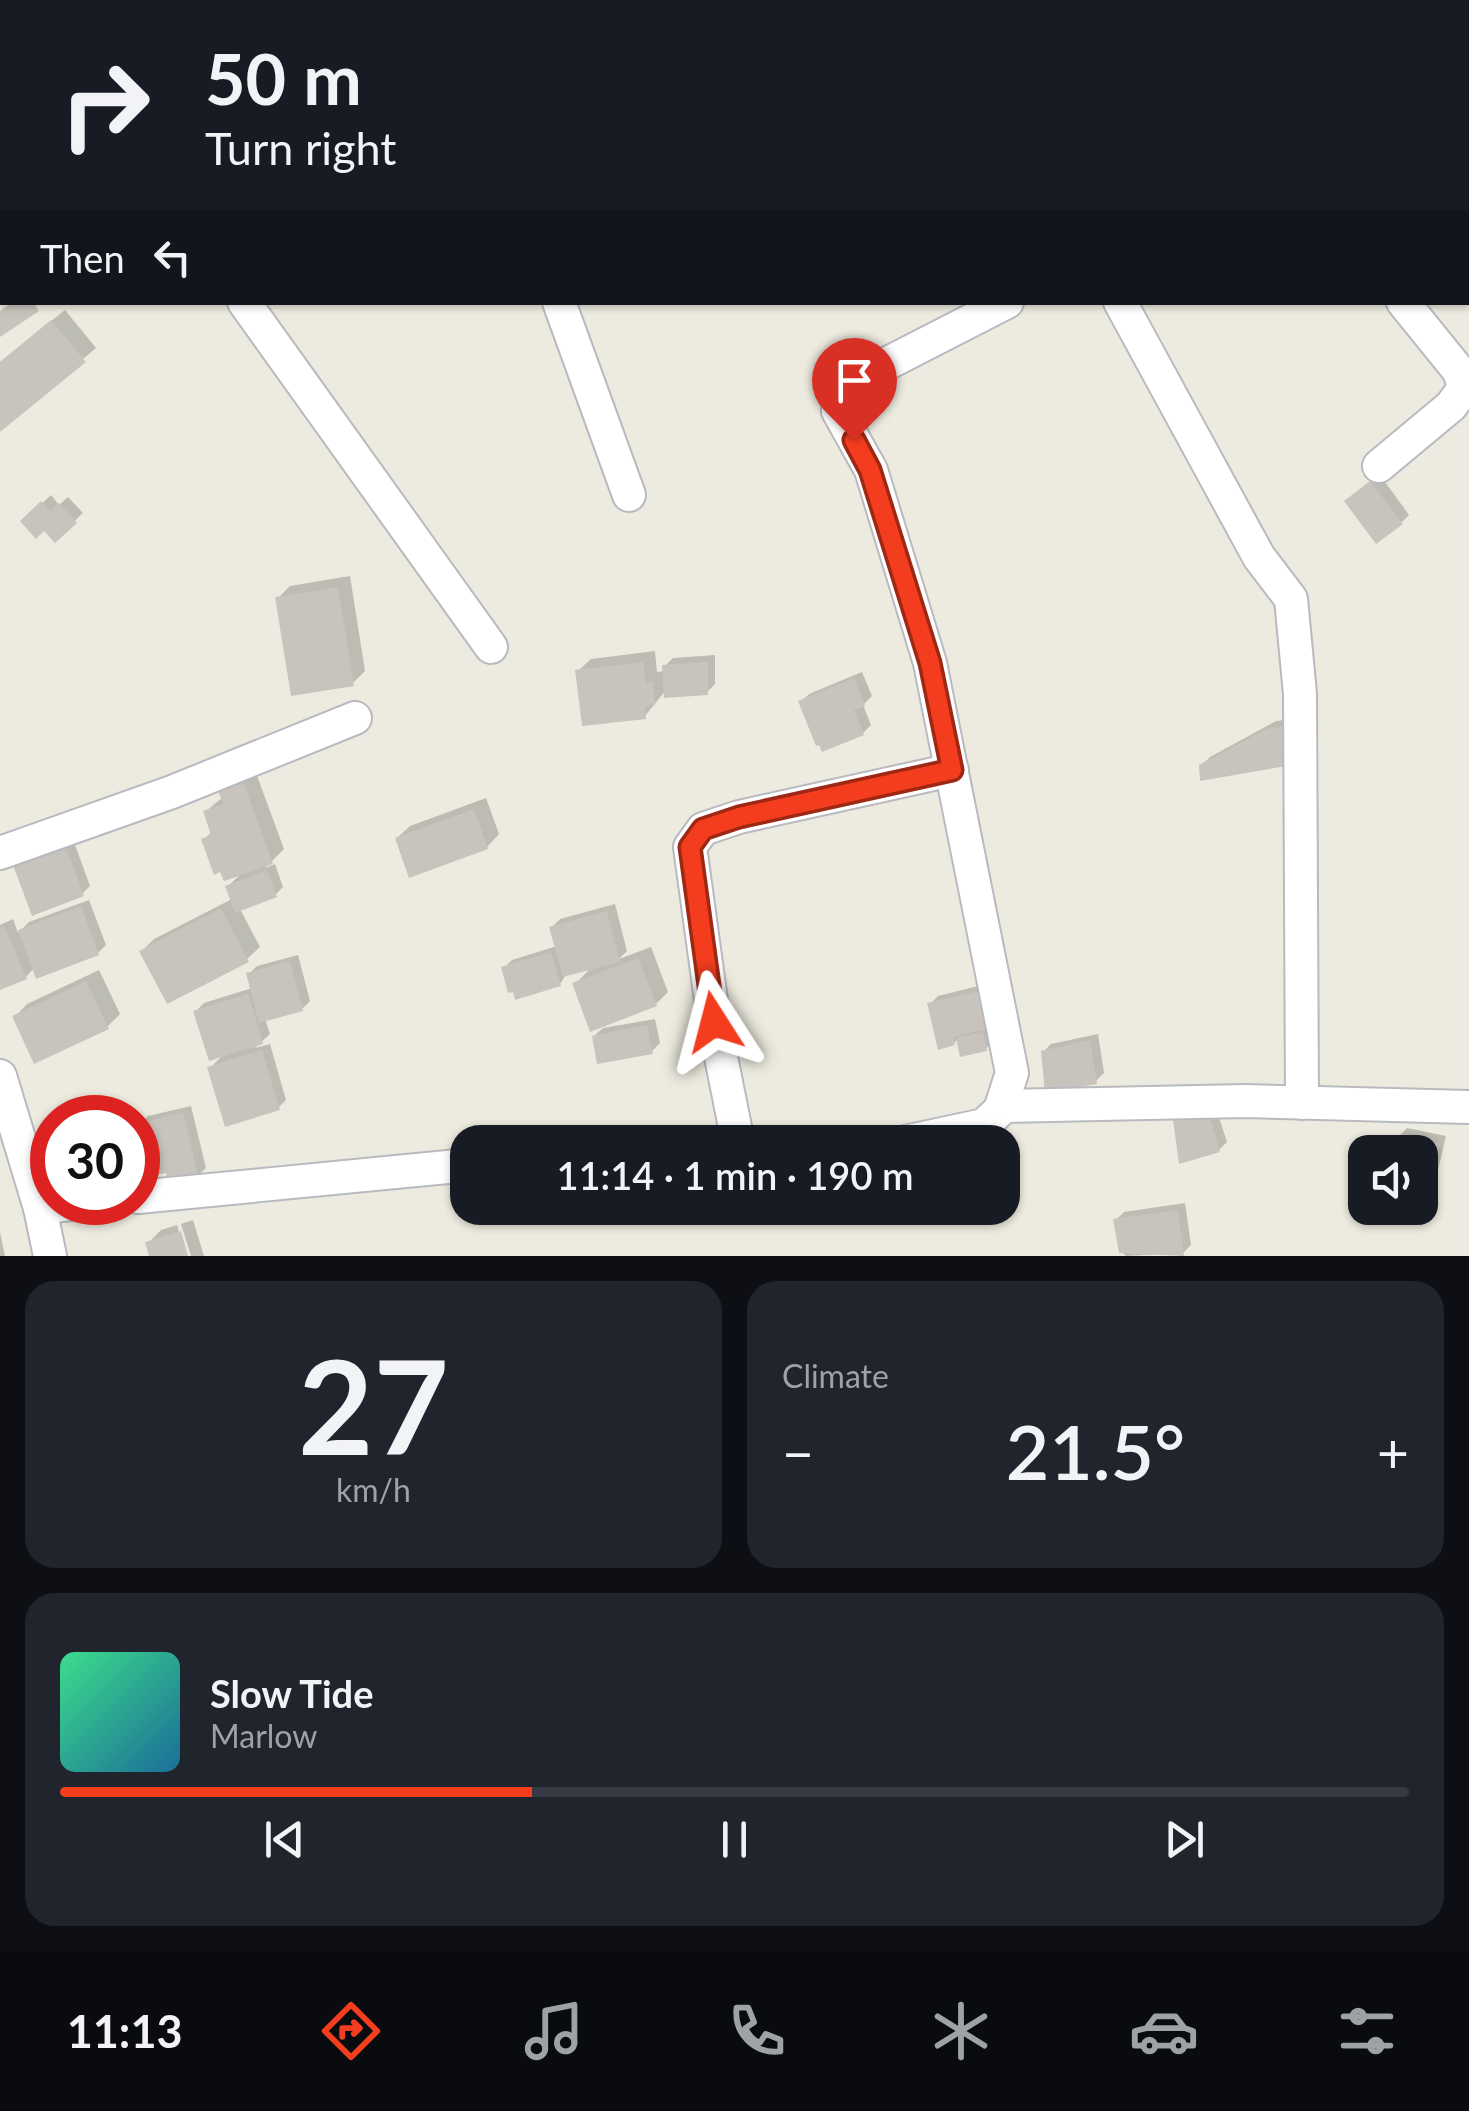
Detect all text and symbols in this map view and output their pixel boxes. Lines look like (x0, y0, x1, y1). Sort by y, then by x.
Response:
text: 50 m (205, 36, 362, 120)
icon: right (40, 40, 170, 170)
text: Turn right (205, 121, 396, 175)
icon: left (145, 230, 200, 285)
text: Then (40, 235, 125, 281)
pin (812, 338, 897, 441)
icon: arrive (827, 353, 882, 408)
position arrow (662, 970, 766, 1074)
speed limit sign: 30 (30, 1095, 160, 1225)
map controls (1348, 1135, 1438, 1225)
button: sound (1348, 1135, 1438, 1225)
text: 11:14 · 1 min · 190 m (557, 1152, 913, 1198)
text: 27 (298, 1327, 449, 1483)
text: Climate (782, 1356, 889, 1395)
text: 21.5° (1006, 1406, 1185, 1496)
text: − (782, 1419, 814, 1485)
text: + (1377, 1419, 1409, 1485)
text: km/h (336, 1470, 411, 1509)
text: Slow Tide (210, 1670, 373, 1716)
text: Marlow (210, 1716, 317, 1755)
icon: previous (257, 1812, 312, 1867)
icon: pause (707, 1812, 762, 1867)
icon: next (1157, 1812, 1212, 1867)
icon: directions (316, 1996, 386, 2066)
icon: music (519, 1996, 589, 2066)
icon: phone (722, 1996, 792, 2066)
icon: climate (926, 1996, 996, 2066)
icon: car (1129, 1996, 1199, 2066)
icon: filters (1332, 1996, 1402, 2066)
text: 11:13 (67, 2004, 183, 2058)

